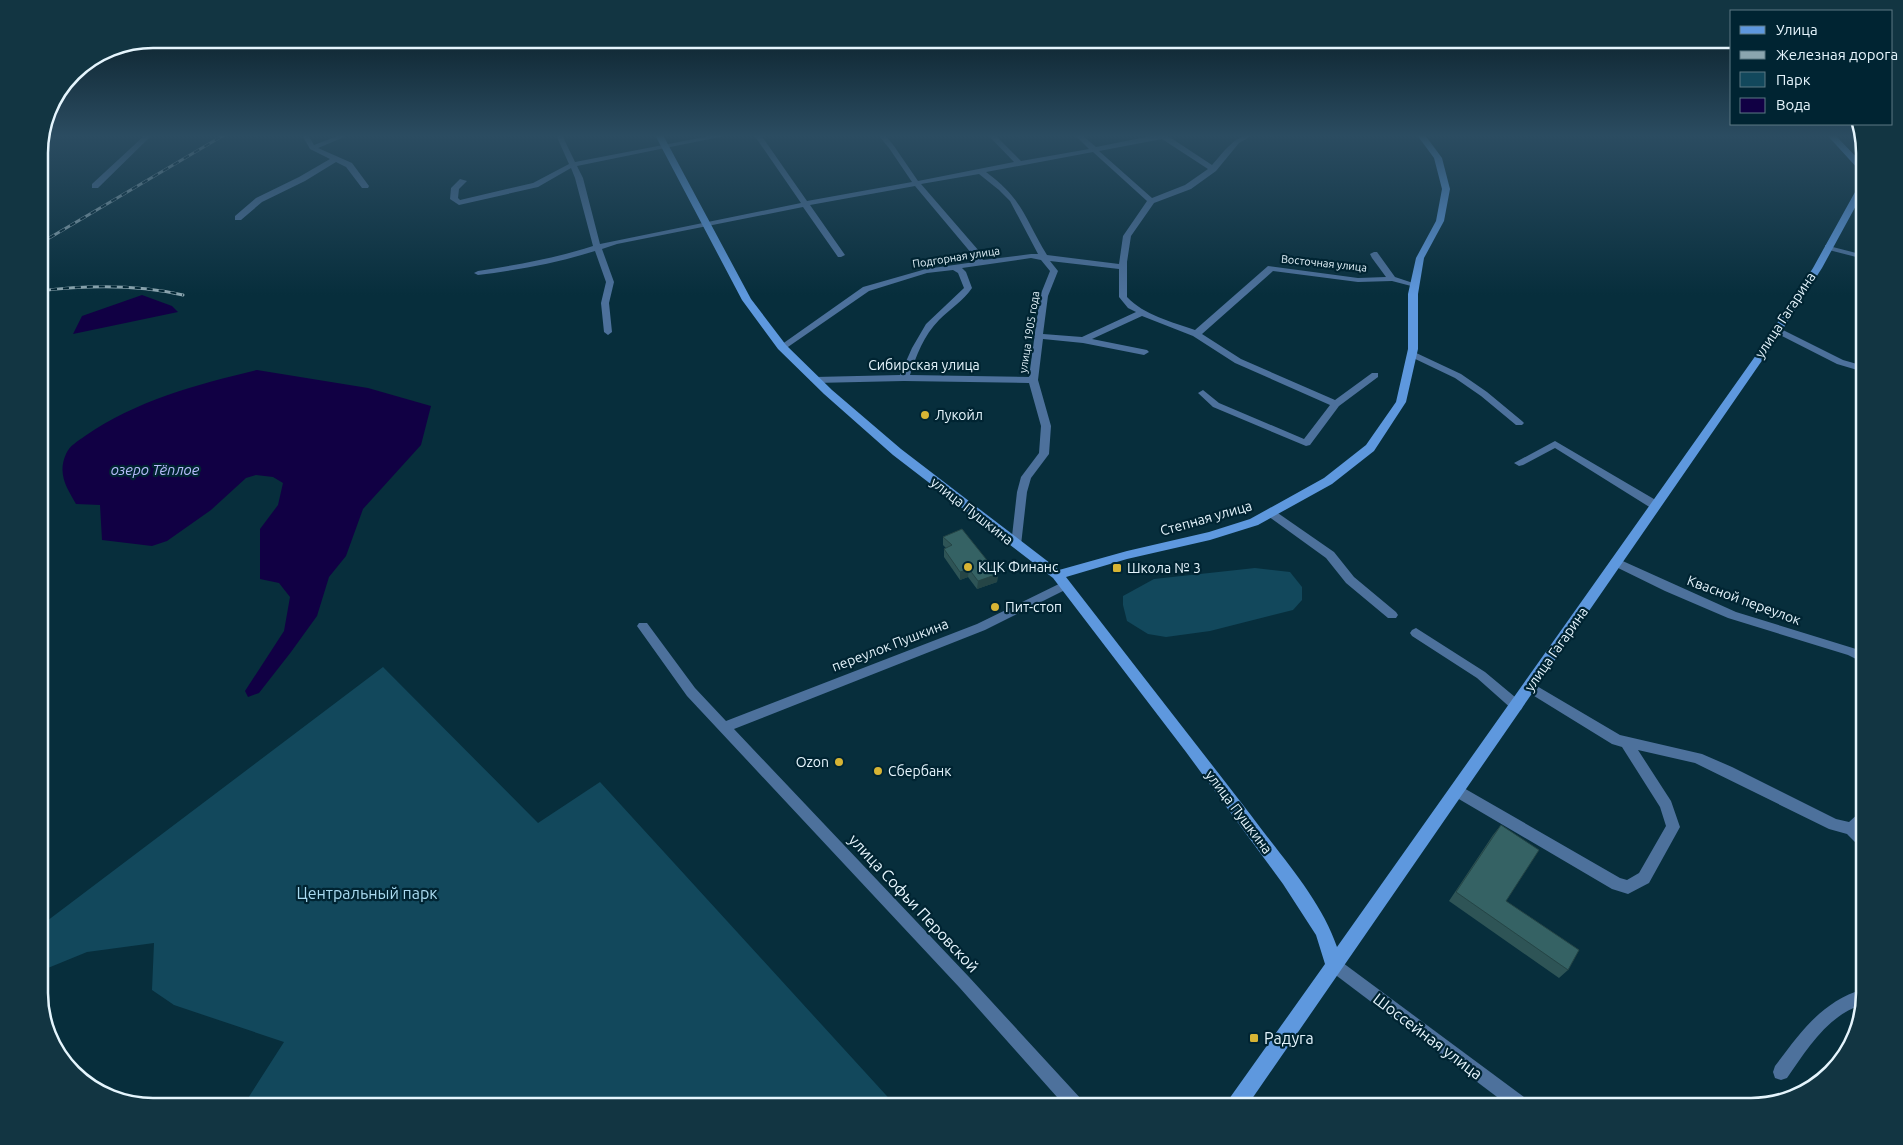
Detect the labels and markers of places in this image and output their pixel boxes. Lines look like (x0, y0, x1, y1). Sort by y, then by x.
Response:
place label: Лукойл (935, 407, 983, 423)
marker: Лукойл (919, 409, 931, 421)
place label: КЦК Финанс (978, 559, 1059, 575)
place label: Школа № 3 (1127, 560, 1201, 576)
marker: КЦК Финанс (962, 561, 974, 573)
marker: Школа № 3 (1111, 562, 1123, 574)
place label: Пит-стоп (1005, 599, 1062, 615)
marker: Пит-стоп (989, 601, 1001, 613)
place label: Ozon (796, 754, 829, 770)
marker: Ozon (833, 756, 845, 768)
place label: Сбербанк (888, 763, 951, 779)
marker: Сбербанк (872, 765, 884, 777)
place label: Радуга (1264, 1029, 1314, 1047)
marker: Радуга (1248, 1032, 1260, 1044)

